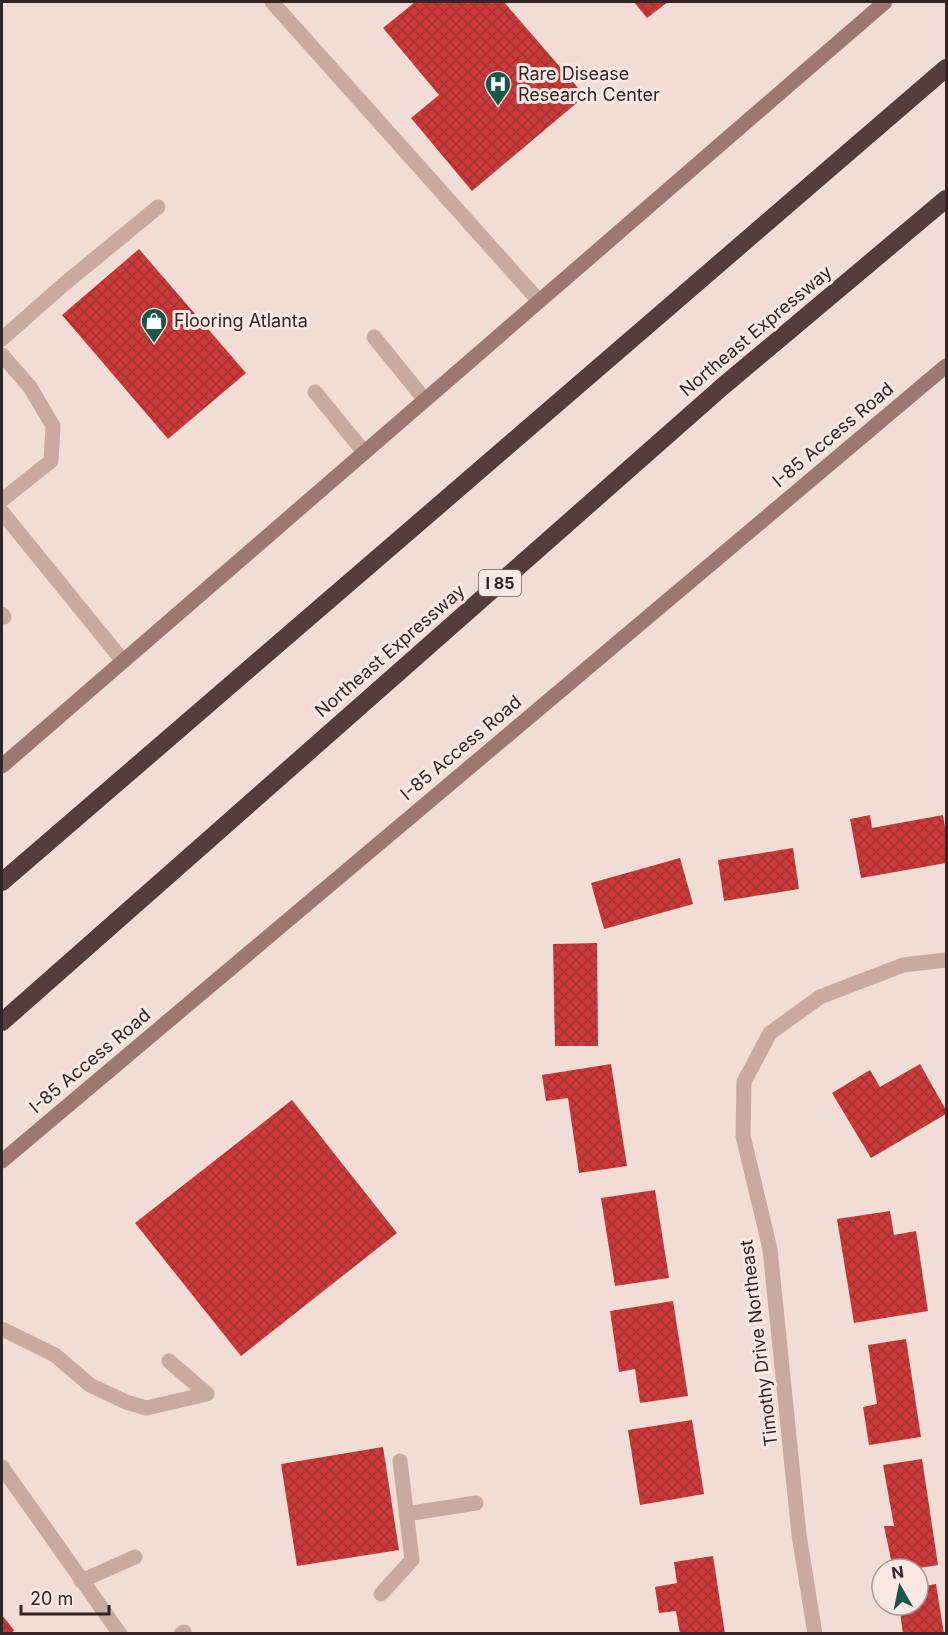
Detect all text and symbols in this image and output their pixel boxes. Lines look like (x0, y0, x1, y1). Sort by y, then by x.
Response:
place label: Rare Disease Research Center (518, 63, 660, 105)
hospital icon: Rare Disease Research Center (483, 69, 513, 107)
street label: Northeast Expressway (676, 261, 836, 400)
shop icon: Flooring Atlanta (139, 306, 169, 344)
place label: Flooring Atlanta (174, 310, 308, 331)
street label: I-85 Access Road (768, 378, 897, 491)
road number: I 85 (479, 570, 521, 596)
street label: Northeast Expressway (311, 580, 469, 721)
street label: I-85 Access Road (396, 691, 525, 804)
street label: I-85 Access Road (25, 1004, 154, 1117)
street label: Timothy Drive Northeast (735, 1239, 782, 1447)
north arrow (870, 1557, 930, 1617)
text: N (890, 1561, 905, 1583)
scale bar (21, 1578, 110, 1616)
text: 20 m (30, 1588, 73, 1609)

